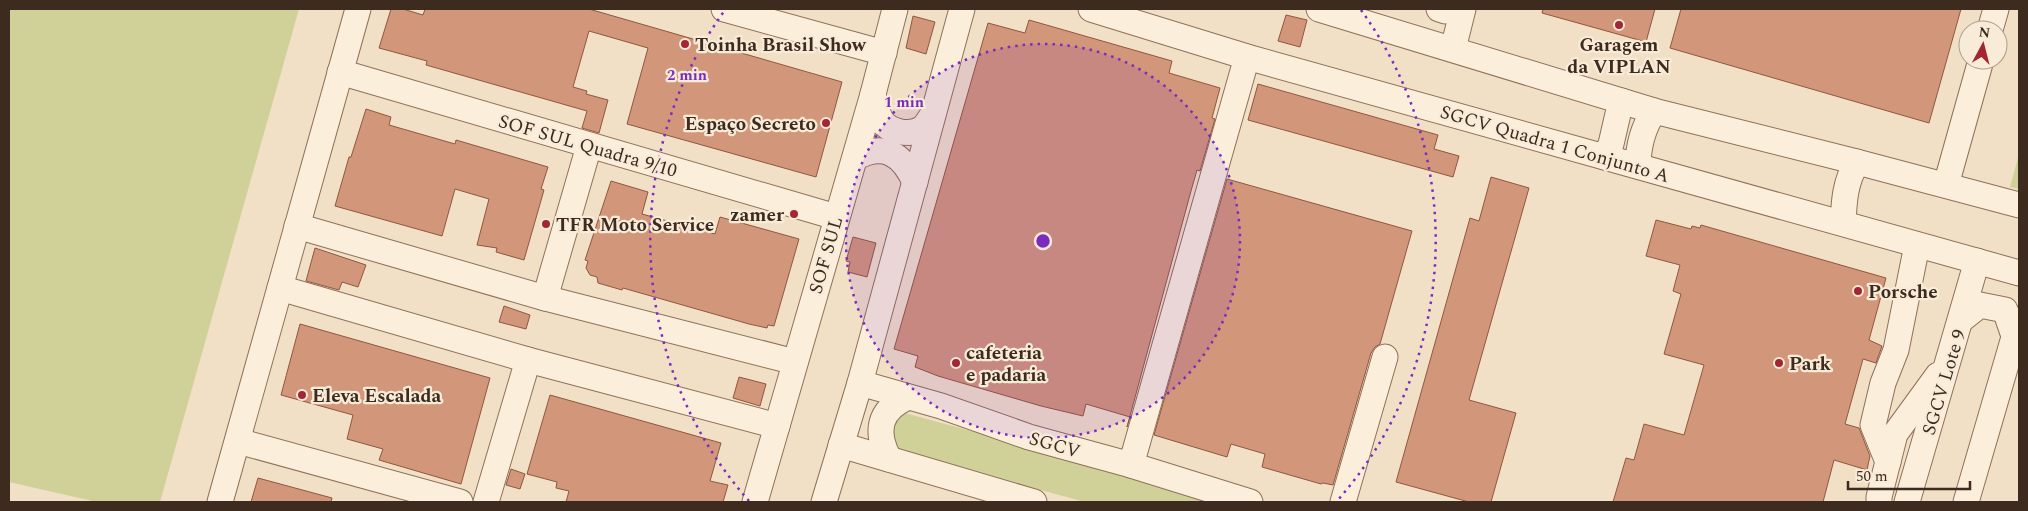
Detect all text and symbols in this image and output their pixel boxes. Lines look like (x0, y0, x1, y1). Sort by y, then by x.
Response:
marker: Garagem da VIPLAN (1613, 19, 1625, 31)
north arrow (1958, 20, 2008, 70)
text: N (1978, 21, 1991, 44)
place label: Toinha Brasil Show (695, 31, 867, 60)
place label: Garagem da VIPLAN (1567, 31, 1671, 82)
marker: Toinha Brasil Show (679, 38, 691, 50)
text: 2 min (667, 64, 707, 87)
text: 1 min (884, 91, 924, 114)
street label: SGCV Quadra 1 Conjunto A (1436, 98, 1673, 191)
street label: SOF SUL Quadra 9/10 (495, 107, 680, 186)
place label: Espaço Secreto (684, 110, 816, 139)
marker: Espaço Secreto (820, 117, 832, 129)
place label: zamer (730, 201, 785, 230)
marker: zamer (788, 208, 800, 220)
place label: TFR Moto Service (556, 211, 714, 240)
street label: SOF SUL (802, 213, 851, 298)
marker: TFR Moto Service (540, 218, 552, 230)
centre of rings (1034, 232, 1052, 250)
place label: Porsche (1868, 278, 1938, 307)
marker: Porsche (1852, 285, 1864, 297)
street label: SGCV Lote 9 (1915, 326, 1974, 439)
place label: cafeteria e padaria (966, 339, 1046, 390)
place label: Park (1789, 350, 1832, 379)
marker: cafeteria e padaria (950, 357, 962, 369)
marker: Park (1773, 357, 1785, 369)
place label: Eleva Escalada (312, 382, 441, 411)
marker: Eleva Escalada (296, 389, 308, 401)
street label: SGCV (1026, 424, 1084, 467)
scale bar (1848, 458, 1970, 490)
text: 50 m (1856, 465, 1888, 488)

